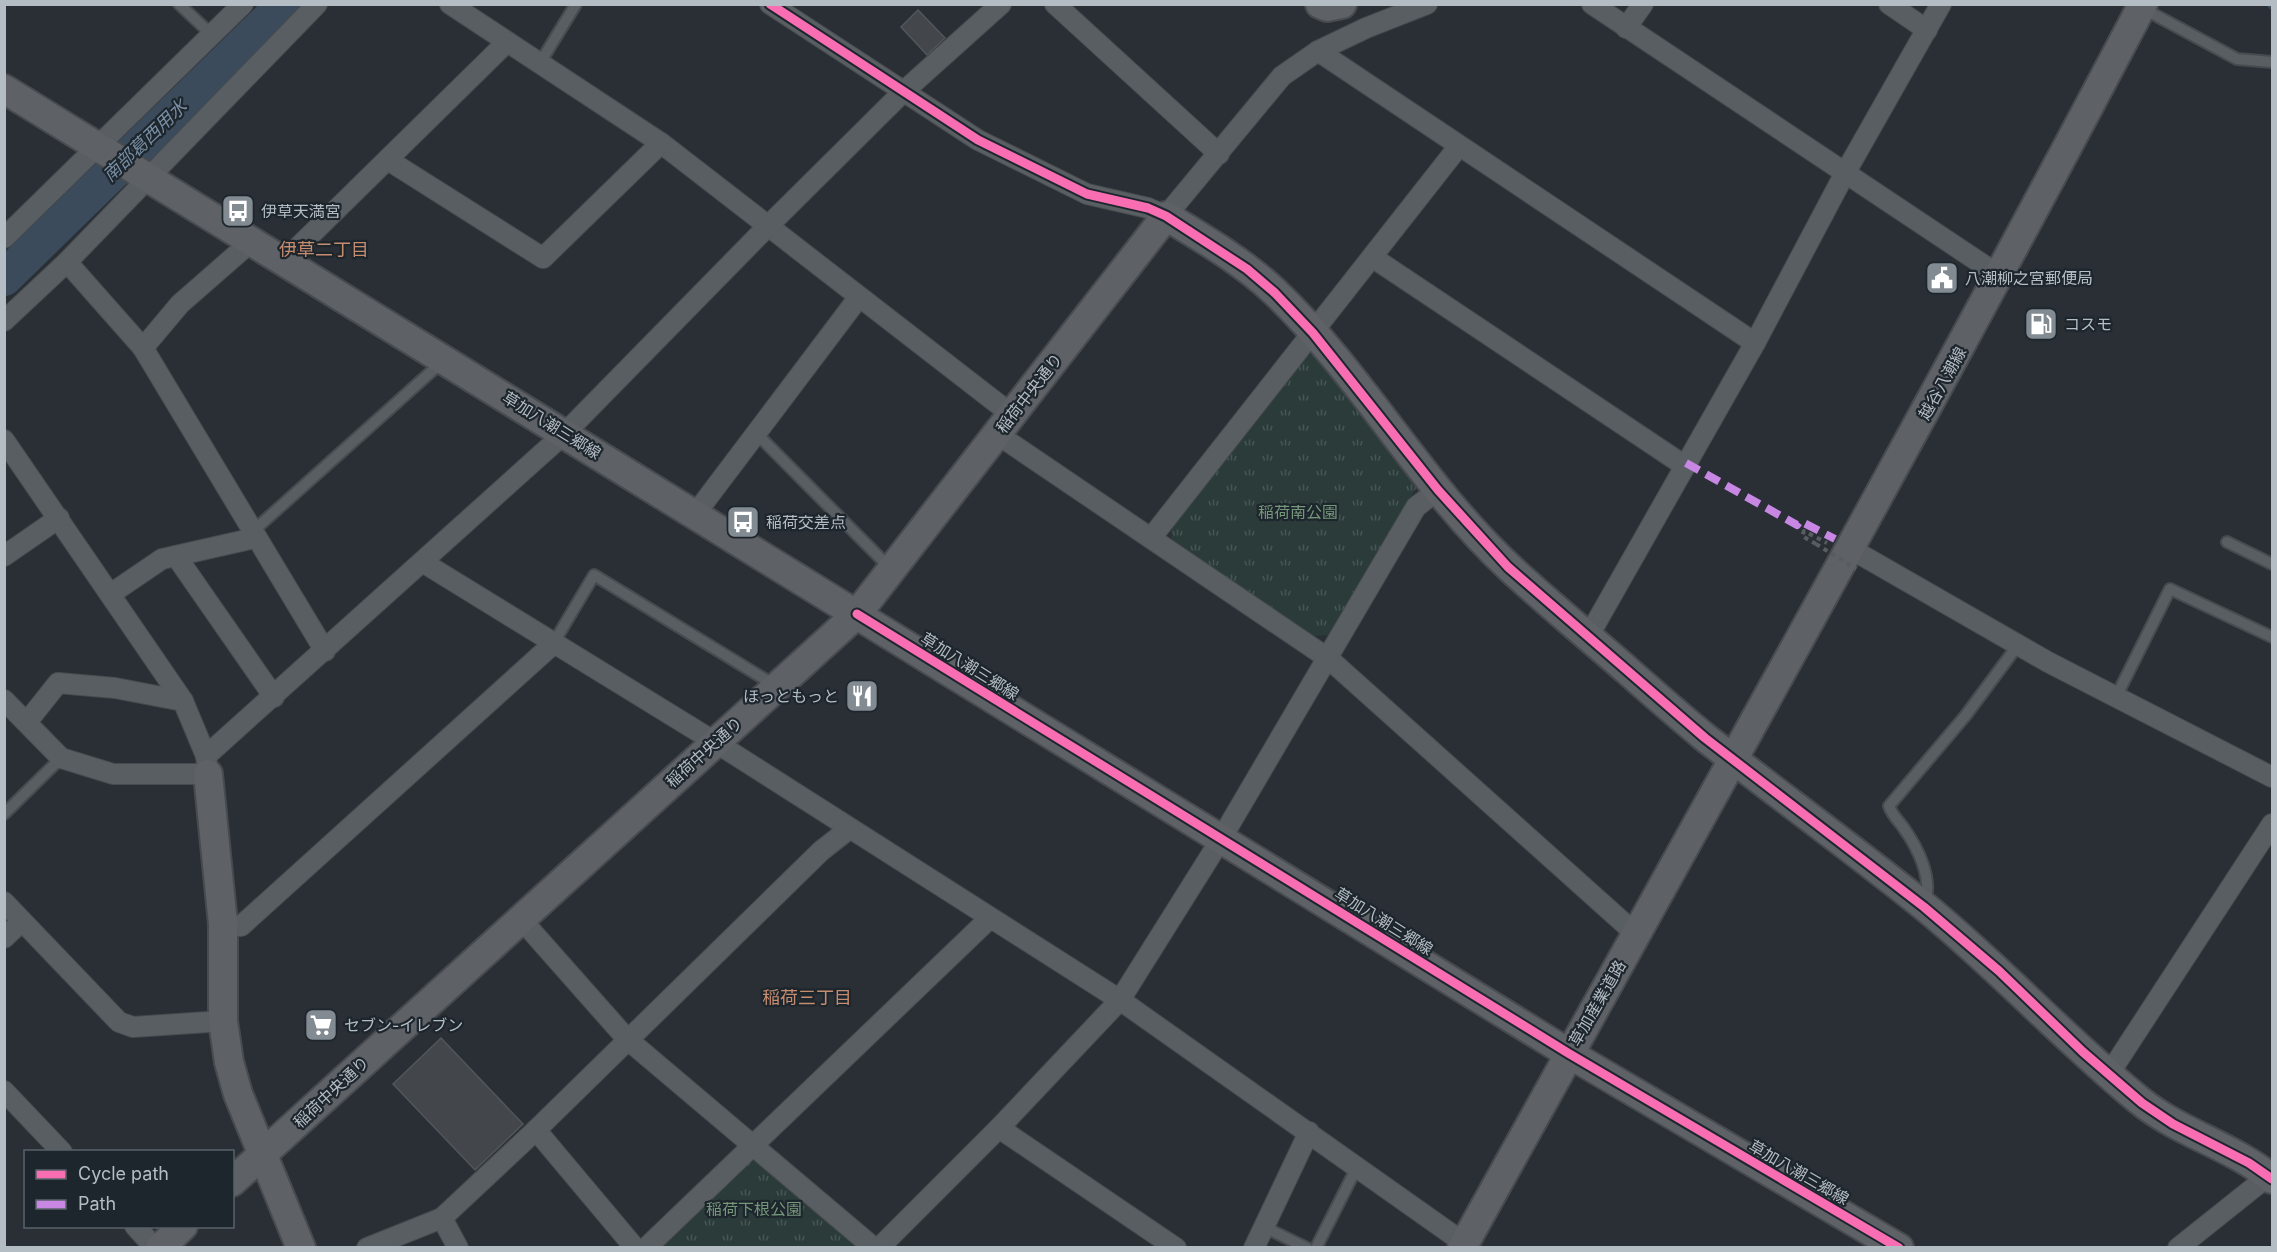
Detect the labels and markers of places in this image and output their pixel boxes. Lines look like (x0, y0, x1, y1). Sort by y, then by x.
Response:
bus stop icon: 伊草天満宮 (220, 193, 256, 229)
place label: 伊草天満宮 (261, 201, 341, 221)
public building icon: 八潮柳之宮郵便局 (1924, 260, 1960, 296)
place label: 八潮柳之宮郵便局 (1965, 268, 2093, 288)
fuel station icon: コスモ (2023, 306, 2059, 342)
place label: コスモ (2064, 314, 2112, 334)
bus stop icon: 稲荷交差点 (725, 504, 761, 540)
place label: 稲荷交差点 (766, 512, 846, 532)
restaurant icon: ほっともっと (844, 678, 880, 714)
place label: ほっともっと (743, 686, 839, 706)
supermarket icon: セブン-イレブン (303, 1007, 339, 1043)
place label: セブン-イレブン (344, 1015, 463, 1035)

